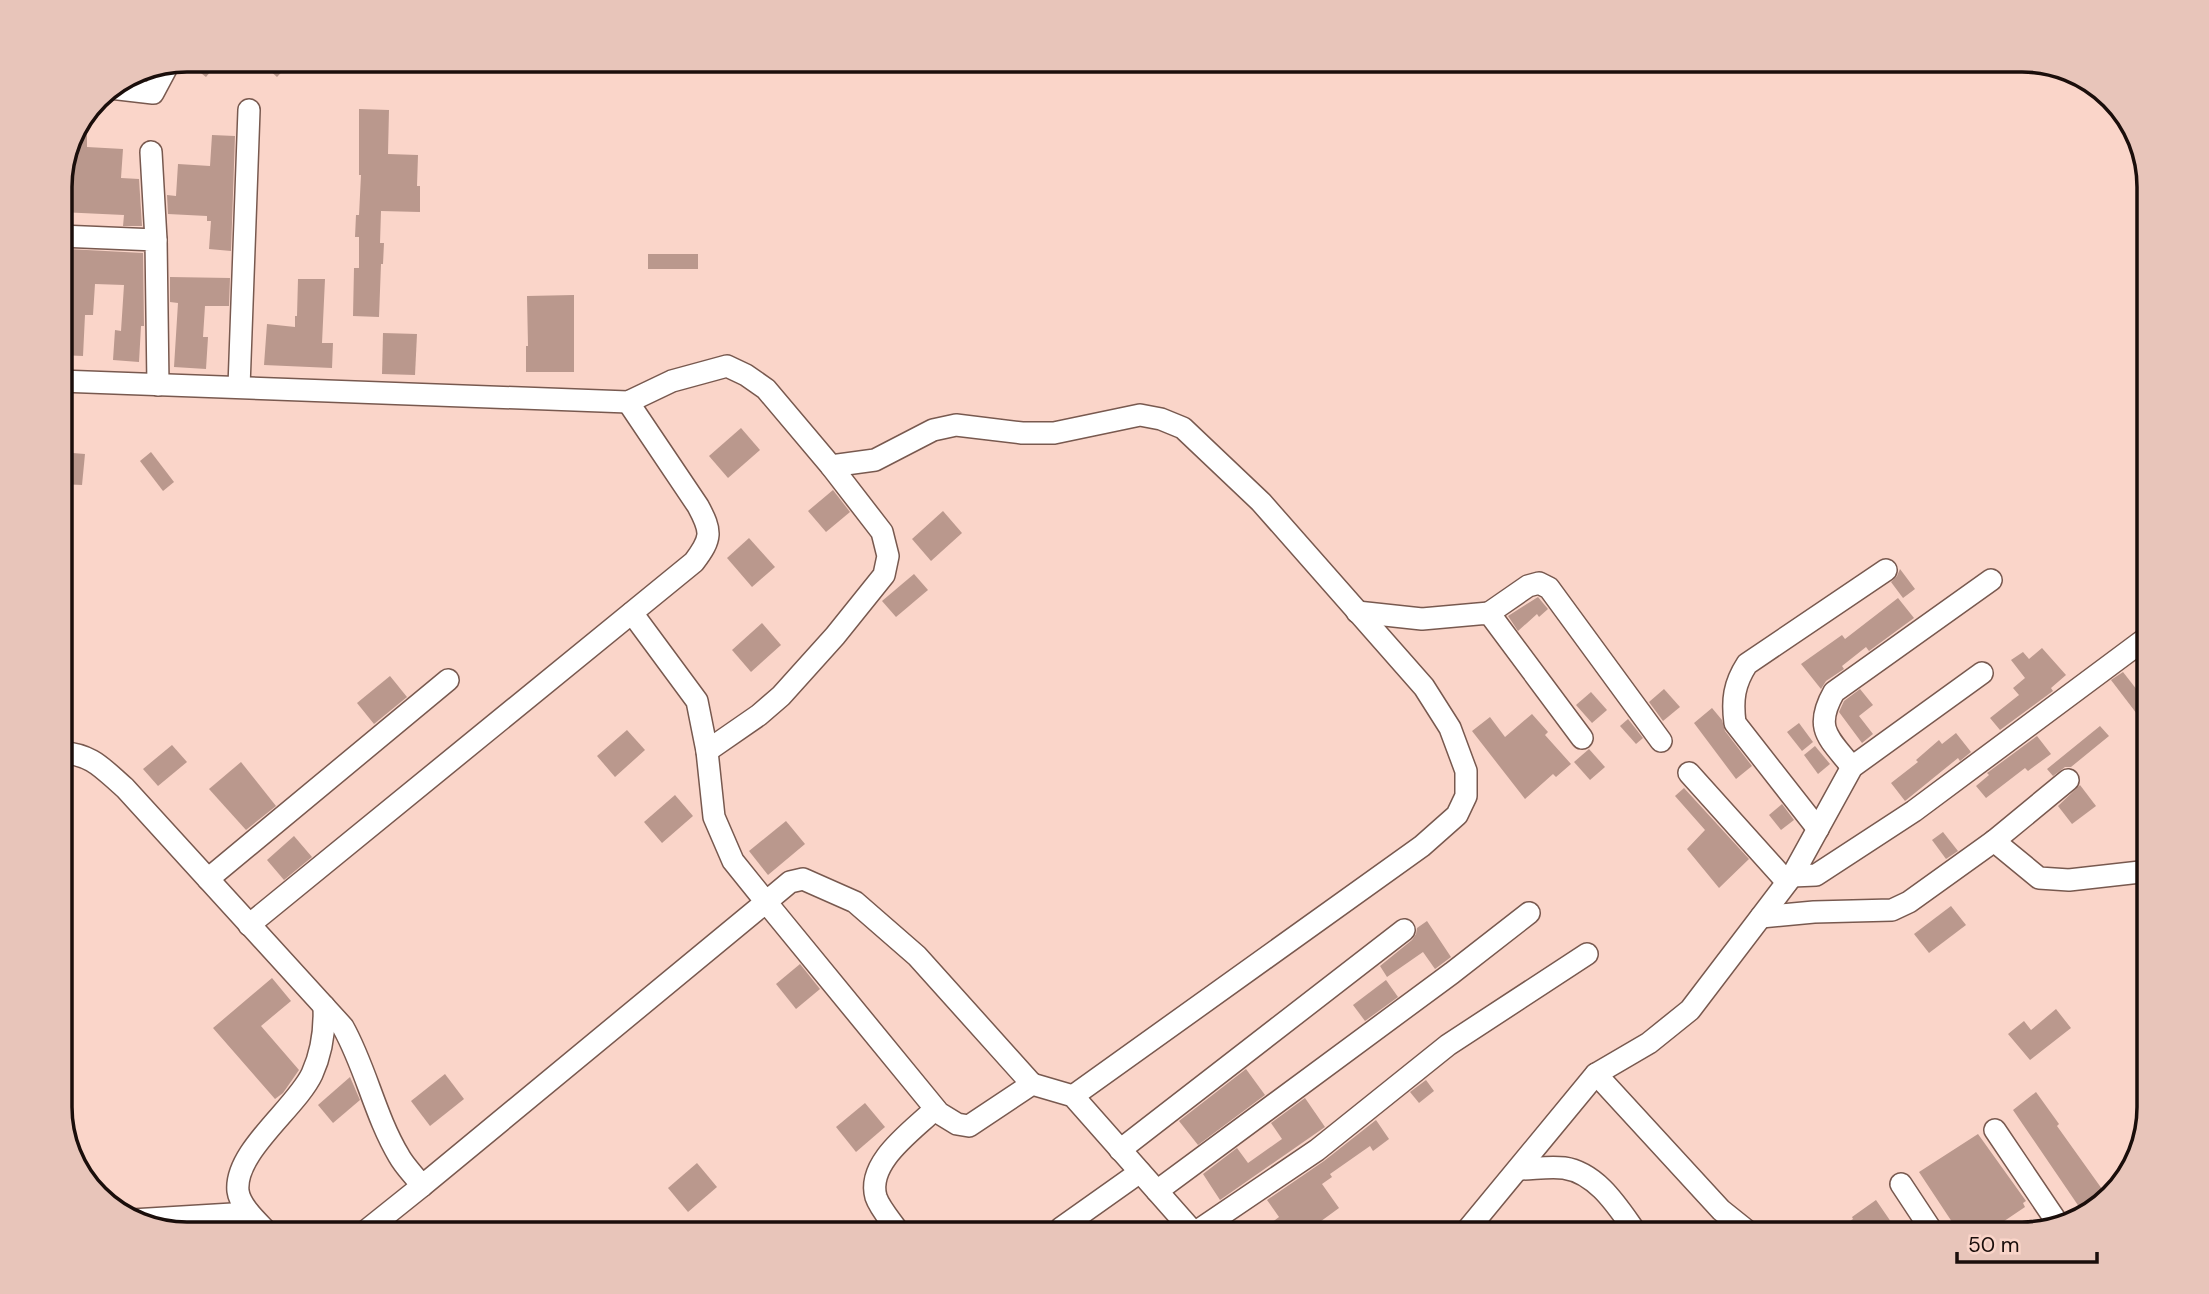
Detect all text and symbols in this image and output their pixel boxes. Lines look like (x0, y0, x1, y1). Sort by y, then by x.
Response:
scale bar (1957, 1220, 2097, 1264)
text: 50 m (1968, 1231, 2019, 1259)

